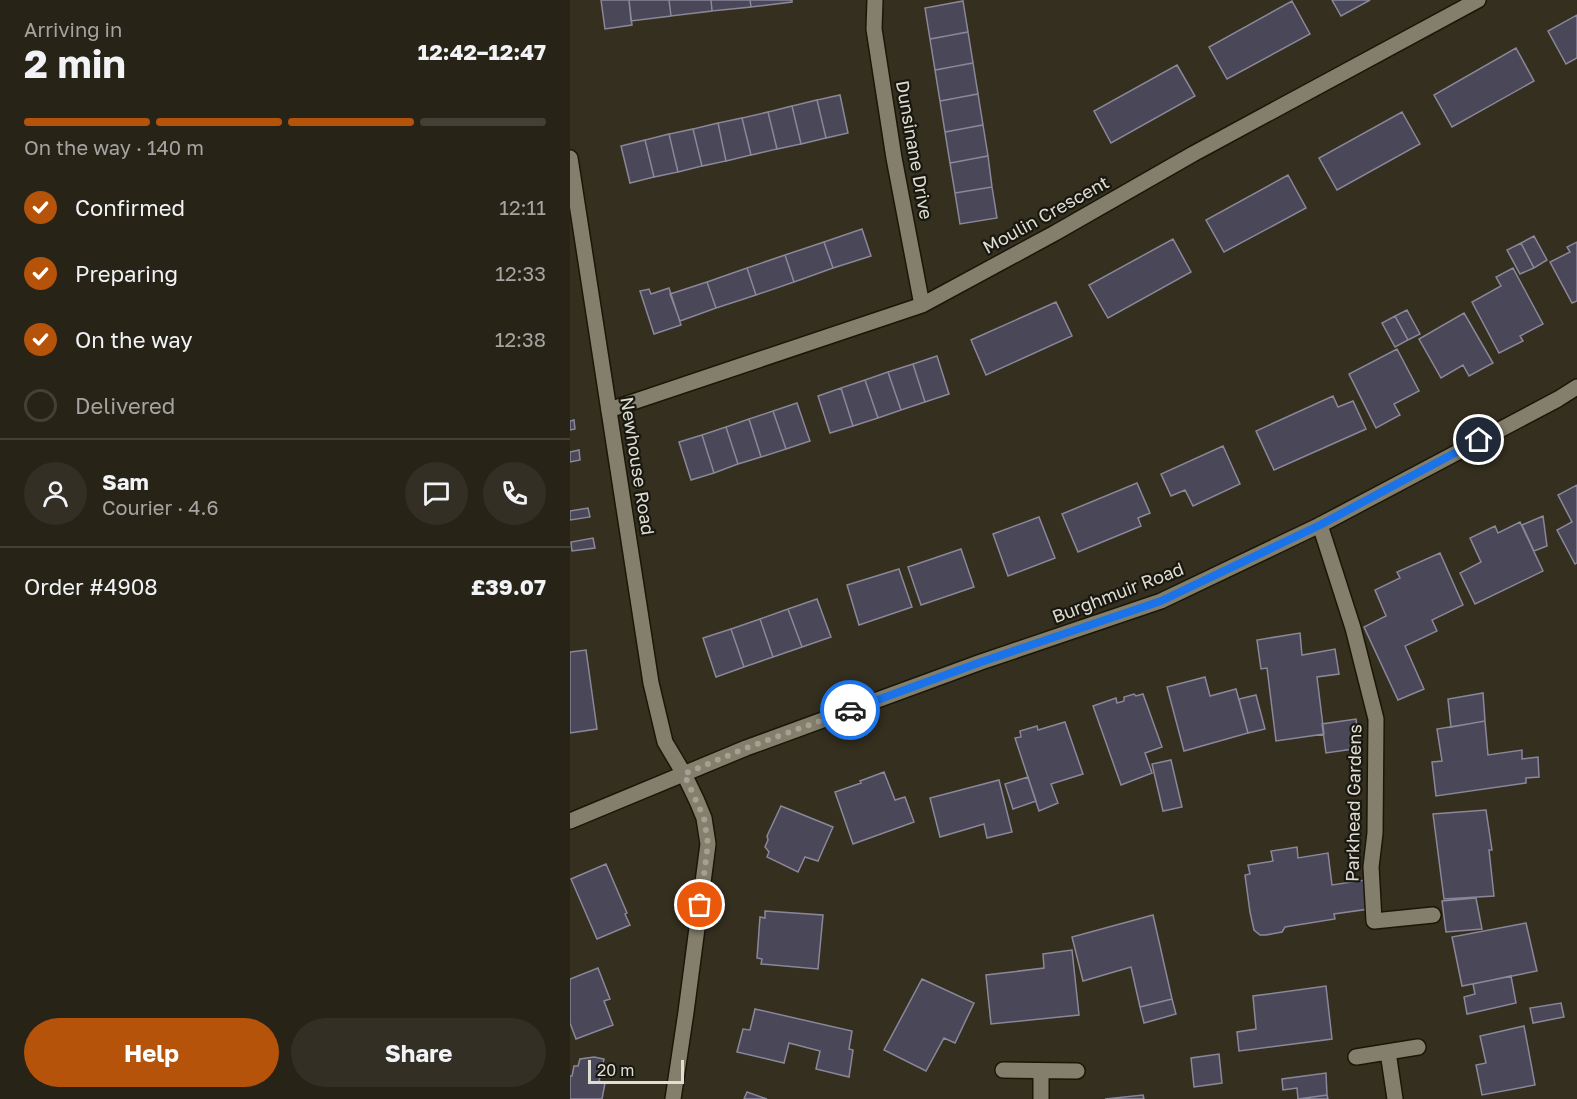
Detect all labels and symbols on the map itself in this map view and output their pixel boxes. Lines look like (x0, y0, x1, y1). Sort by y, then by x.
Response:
street label: Dunsinane Drive (892, 79, 938, 221)
street label: Moulin Crescent (979, 170, 1112, 258)
street label: Newhouse Road (616, 395, 660, 537)
pin (1453, 414, 1504, 465)
street label: Burghmuir Road (1049, 557, 1187, 627)
courier (820, 680, 880, 740)
street label: Parkhead Gardens (1341, 724, 1365, 882)
pin (674, 879, 725, 930)
scale bar (588, 1057, 684, 1084)

